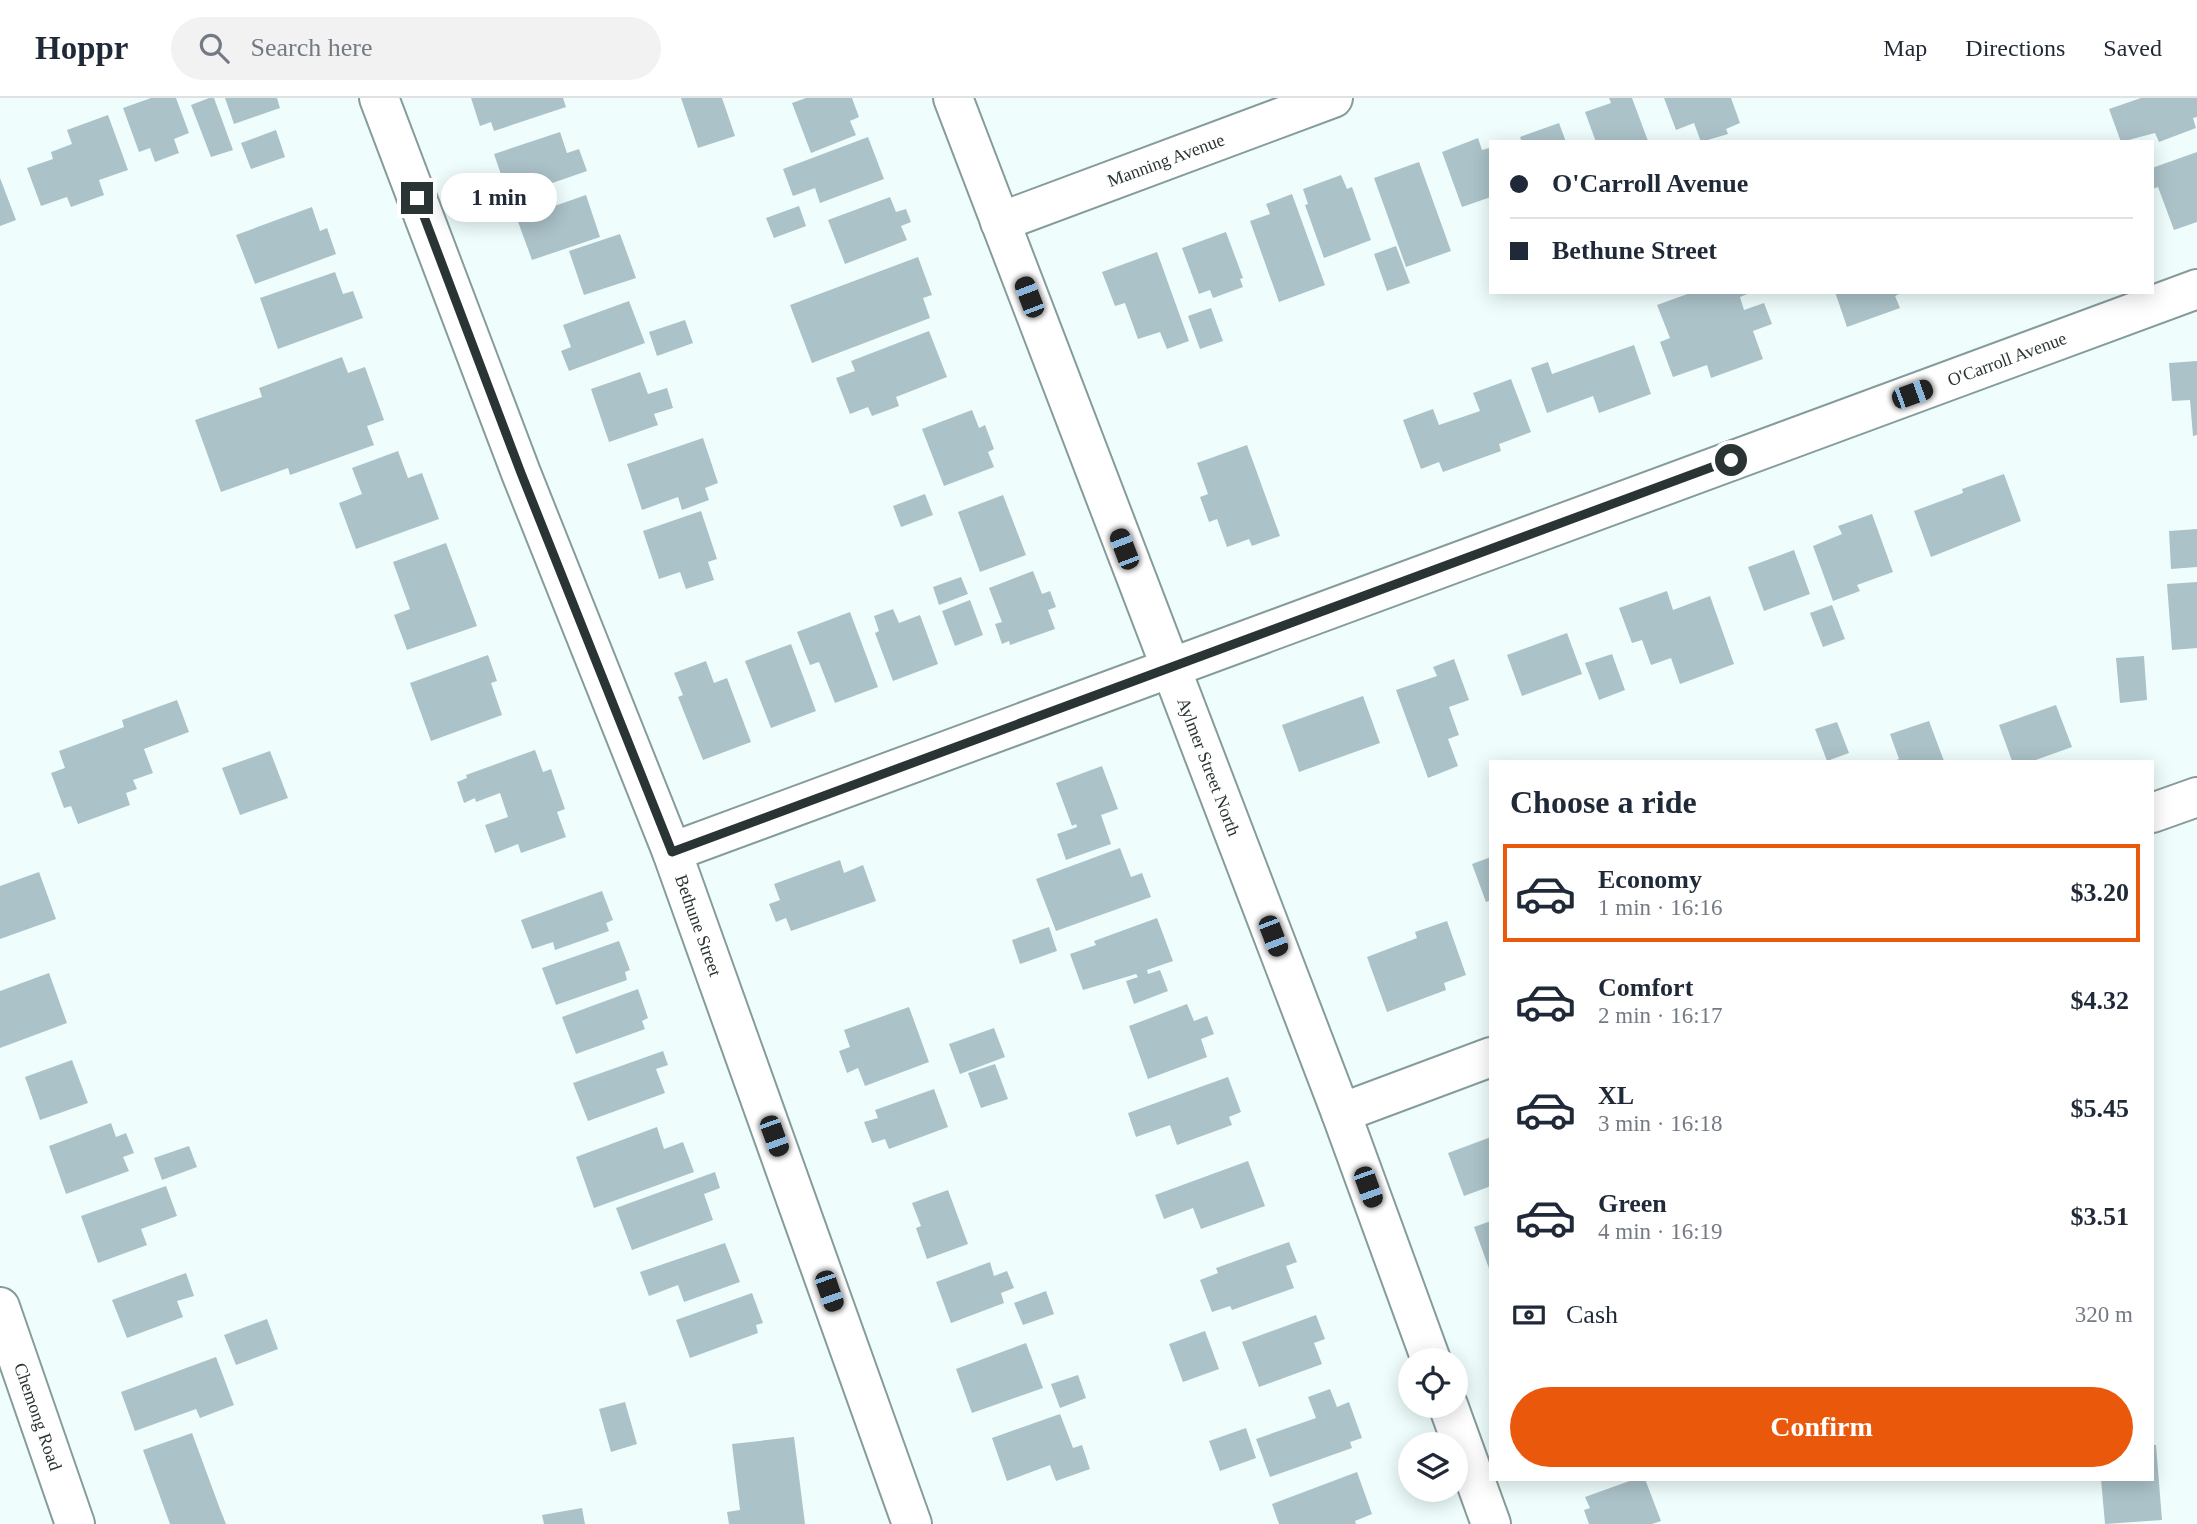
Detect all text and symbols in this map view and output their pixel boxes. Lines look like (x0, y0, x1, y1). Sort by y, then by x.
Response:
search box (171, 17, 661, 80)
icon: search (195, 29, 233, 67)
text: Hoppr (35, 30, 129, 66)
text: Search here (251, 33, 373, 62)
text: Map (1883, 35, 1927, 61)
text: Directions (1965, 35, 2065, 61)
text: Saved (2103, 35, 2162, 61)
street label: Manning Avenue (1105, 129, 1227, 191)
text: O'Carroll Avenue (1552, 169, 1748, 198)
callout: 1 min (442, 174, 557, 222)
route end (401, 182, 433, 214)
text: 1 min (471, 185, 527, 210)
text: Bethune Street (1552, 236, 1717, 265)
car (1012, 274, 1047, 320)
street label: O'Carroll Avenue (1945, 328, 2069, 390)
car (1889, 377, 1936, 411)
route start (1715, 444, 1747, 476)
car (1107, 526, 1142, 572)
street label: Aylmer Street North (1173, 695, 1244, 839)
text: Choose a ride (1510, 784, 1697, 820)
icon: car (1514, 862, 1577, 925)
text: Economy (1598, 865, 1702, 894)
street label: Bethune Street (671, 872, 726, 979)
text: $3.20 (2071, 878, 2129, 907)
text: 1 min · 16:16 (1598, 895, 1723, 920)
car (1256, 913, 1291, 959)
icon: car (1514, 970, 1577, 1033)
text: Comfort (1598, 973, 1693, 1002)
text: $4.32 (2071, 986, 2129, 1015)
text: 2 min · 16:17 (1598, 1003, 1723, 1028)
icon: car (1514, 1078, 1577, 1141)
text: XL (1598, 1081, 1634, 1110)
text: $5.45 (2071, 1094, 2129, 1123)
text: 3 min · 16:18 (1598, 1111, 1723, 1136)
car (757, 1113, 792, 1159)
car (1351, 1164, 1386, 1210)
icon: car (1514, 1186, 1577, 1249)
text: Green (1598, 1189, 1667, 1218)
text: $3.51 (2071, 1202, 2129, 1231)
text: 4 min · 16:19 (1598, 1219, 1723, 1244)
car (813, 1268, 846, 1314)
icon: cash (1510, 1296, 1548, 1334)
text: Cash (1566, 1300, 1618, 1329)
text: 320 m (2075, 1302, 2133, 1327)
map controls (1398, 1348, 1468, 1502)
button: locate (1398, 1348, 1468, 1418)
street label: Chemong Road (10, 1360, 66, 1473)
button: Confirm (1510, 1387, 2133, 1467)
button: layers (1398, 1432, 1468, 1502)

